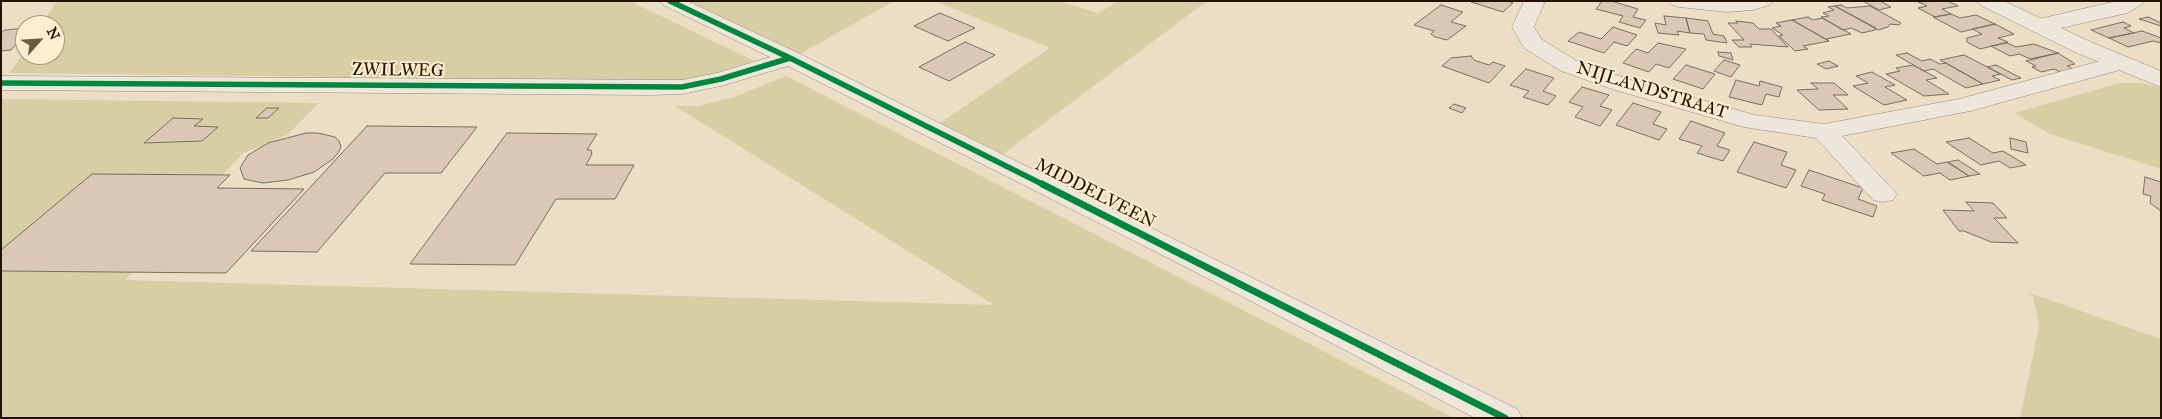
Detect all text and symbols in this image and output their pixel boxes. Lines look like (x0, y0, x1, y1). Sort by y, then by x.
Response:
north arrow (15, 15, 65, 65)
text: N (43, 25, 63, 43)
street label: NIJLANDSTRAAT (1574, 58, 1730, 124)
street label: ZWILWEG (352, 59, 444, 83)
street label: MIDDELVEEN (1031, 154, 1159, 234)

